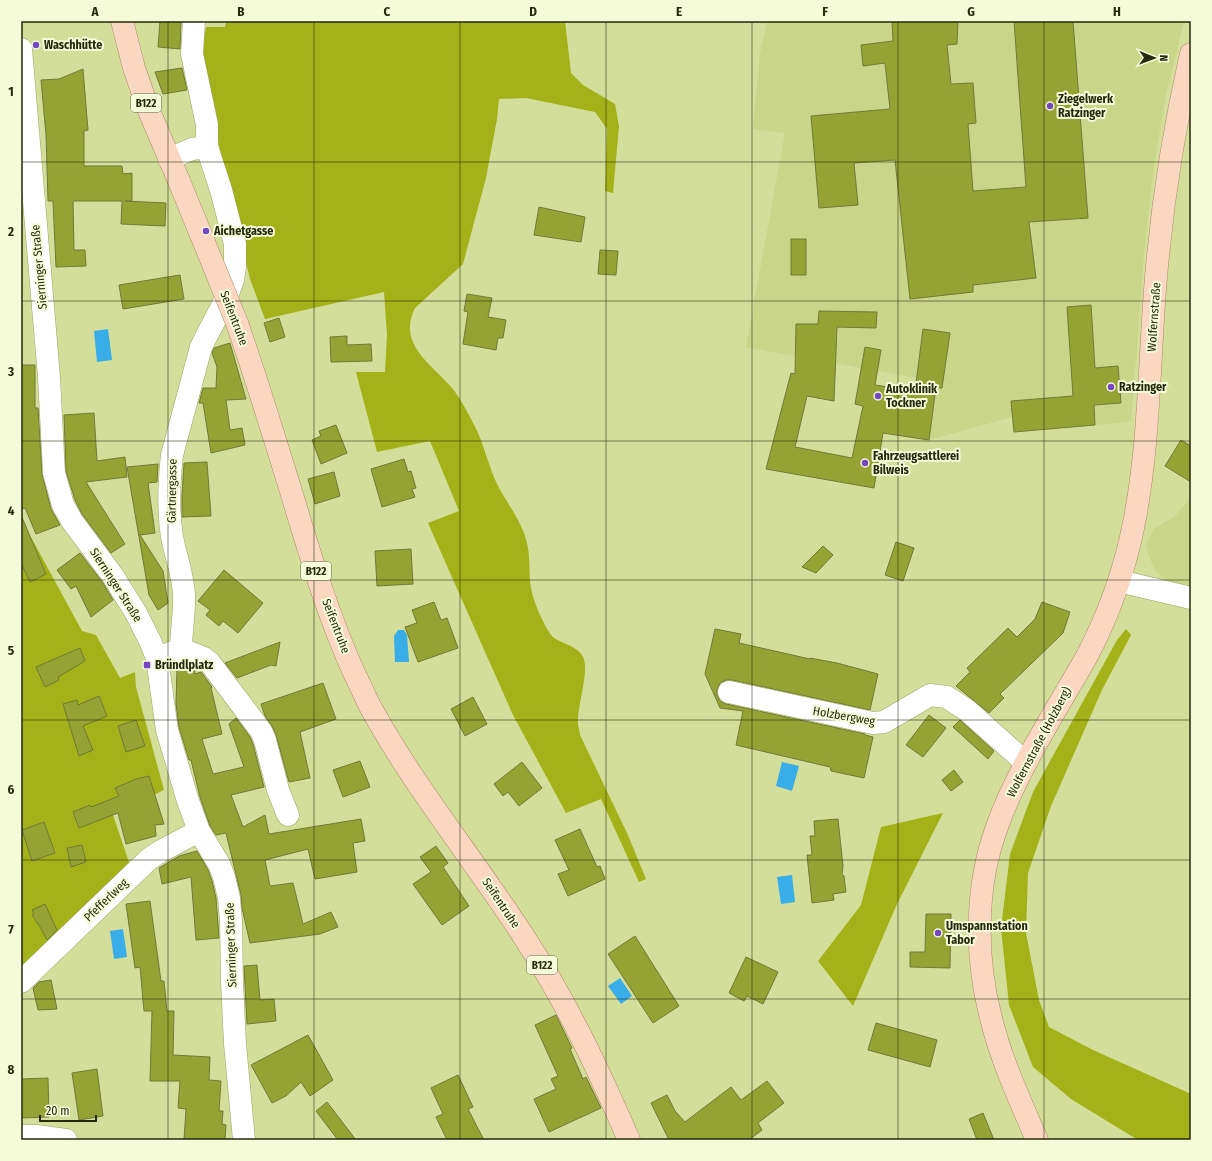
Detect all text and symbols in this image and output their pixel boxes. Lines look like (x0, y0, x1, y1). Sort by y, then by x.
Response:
text: A (90, 4, 99, 19)
text: B (237, 4, 245, 19)
text: C (384, 4, 391, 19)
text: D (529, 4, 537, 19)
text: E (676, 4, 682, 19)
text: F (822, 4, 828, 19)
text: G (967, 4, 975, 19)
text: H (1113, 4, 1121, 19)
place label: Waschhütte (44, 38, 102, 52)
north arrow (1134, 38, 1174, 78)
marker: Waschhütte (31, 40, 41, 50)
text: N (1157, 55, 1170, 62)
text: 1 (8, 84, 14, 99)
place label: Ziegelwerk Ratzinger (1058, 92, 1114, 120)
road number: B122 (131, 94, 161, 112)
marker: Ziegelwerk Ratzinger (1045, 101, 1055, 111)
text: 2 (7, 224, 14, 239)
street label: Sierninger Straße (28, 224, 50, 310)
place label: Aichetgasse (213, 224, 273, 238)
marker: Aichetgasse (201, 226, 211, 236)
street label: Wolfernstraße (1145, 282, 1163, 352)
street label: Seifentruhe (217, 289, 251, 347)
text: 3 (7, 364, 14, 379)
place label: Ratzinger (1119, 380, 1167, 394)
place label: Autoklinik Tockner (885, 382, 938, 410)
marker: Ratzinger (1106, 382, 1116, 392)
marker: Autoklinik Tockner (873, 391, 883, 401)
place label: Fahrzeugsattlerei Bilweis (873, 449, 959, 477)
marker: Fahrzeugsattlerei Bilweis (860, 458, 870, 468)
street label: Gärtnergasse (164, 459, 180, 523)
text: 4 (8, 503, 15, 518)
street label: Sierninger Straße (87, 546, 145, 625)
road number: B122 (301, 562, 331, 580)
street label: Seifentruhe (319, 597, 353, 655)
text: 5 (8, 643, 14, 658)
place label: Bründlplatz (155, 658, 213, 672)
marker: Bründlplatz (142, 660, 152, 670)
street label: Wolfernstraße (Holzberg) (1004, 684, 1074, 800)
street label: Holzbergweg (812, 704, 877, 728)
text: 6 (8, 782, 15, 797)
street label: Pfefferlweg (81, 875, 131, 924)
street label: Seifentruhe (479, 875, 523, 931)
street label: Sierninger Straße (223, 902, 239, 988)
place label: Umspannstation Tabor (946, 919, 1028, 947)
text: 7 (8, 922, 14, 937)
marker: Umspannstation Tabor (933, 928, 943, 938)
road number: B122 (527, 956, 557, 974)
text: 8 (8, 1062, 15, 1077)
scale bar (40, 1097, 96, 1123)
text: 20 m (46, 1104, 70, 1118)

